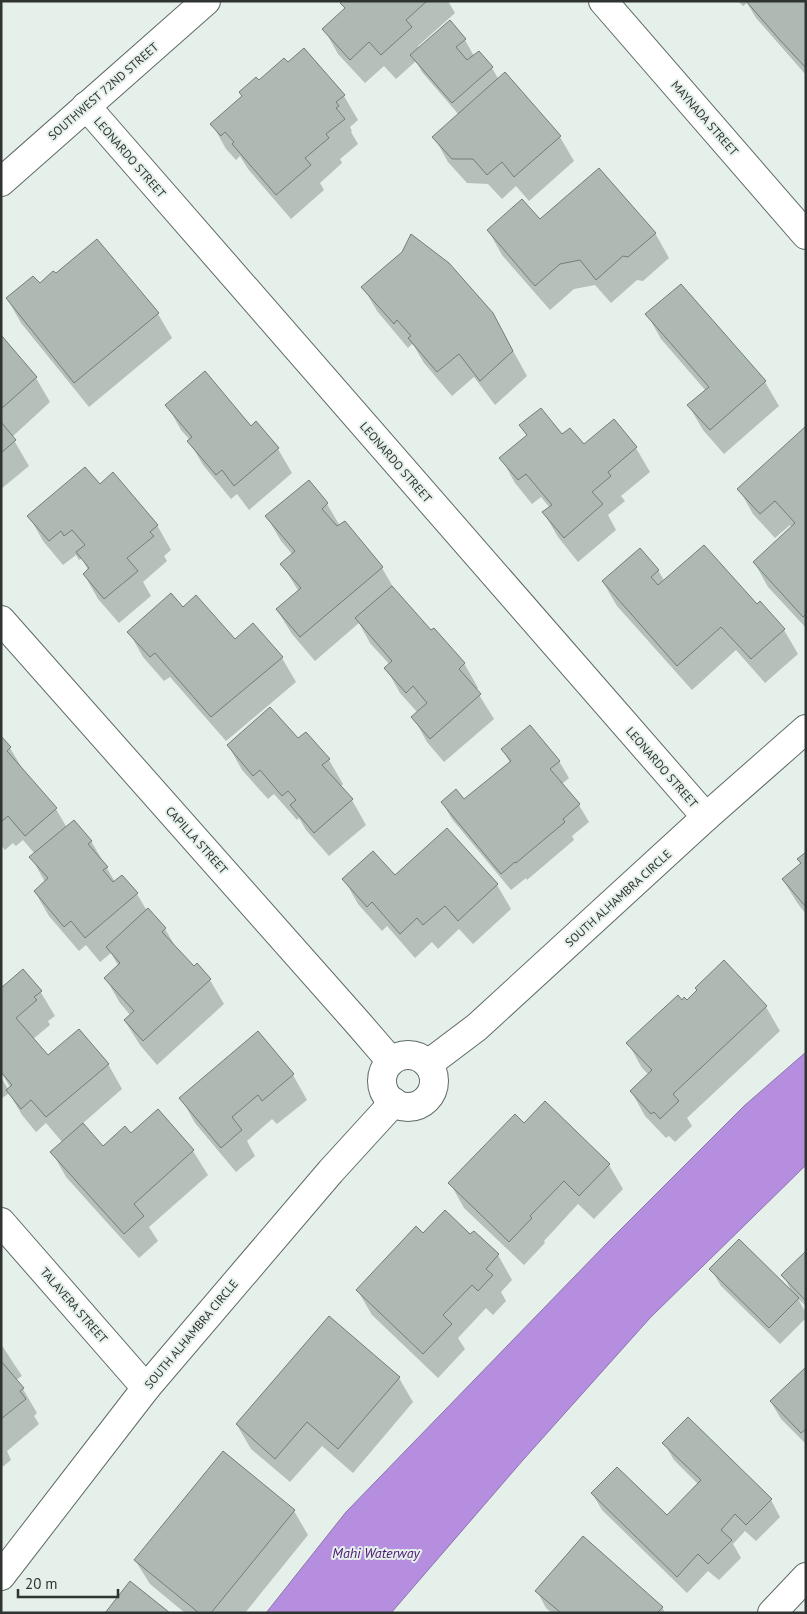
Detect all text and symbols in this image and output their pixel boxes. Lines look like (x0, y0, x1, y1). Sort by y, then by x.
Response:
street label: SOUTHWEST 72ND STREET (45, 39, 161, 143)
street label: MAYNADA STREET (668, 77, 742, 159)
street label: LEONARDO STREET (91, 114, 169, 201)
street label: LEONARDO STREET (357, 419, 435, 506)
street label: LEONARDO STREET (623, 724, 701, 811)
street label: CAPILLA STREET (163, 803, 231, 877)
street label: SOUTH ALHAMBRA CIRCLE (562, 846, 674, 950)
street label: TALAVERA STREET (37, 1264, 111, 1346)
street label: SOUTH ALHAMBRA CIRCLE (141, 1276, 241, 1392)
water label: Mahi Waterway (332, 1544, 421, 1562)
scale bar (18, 1566, 118, 1598)
text: 20 m (25, 1574, 58, 1593)

